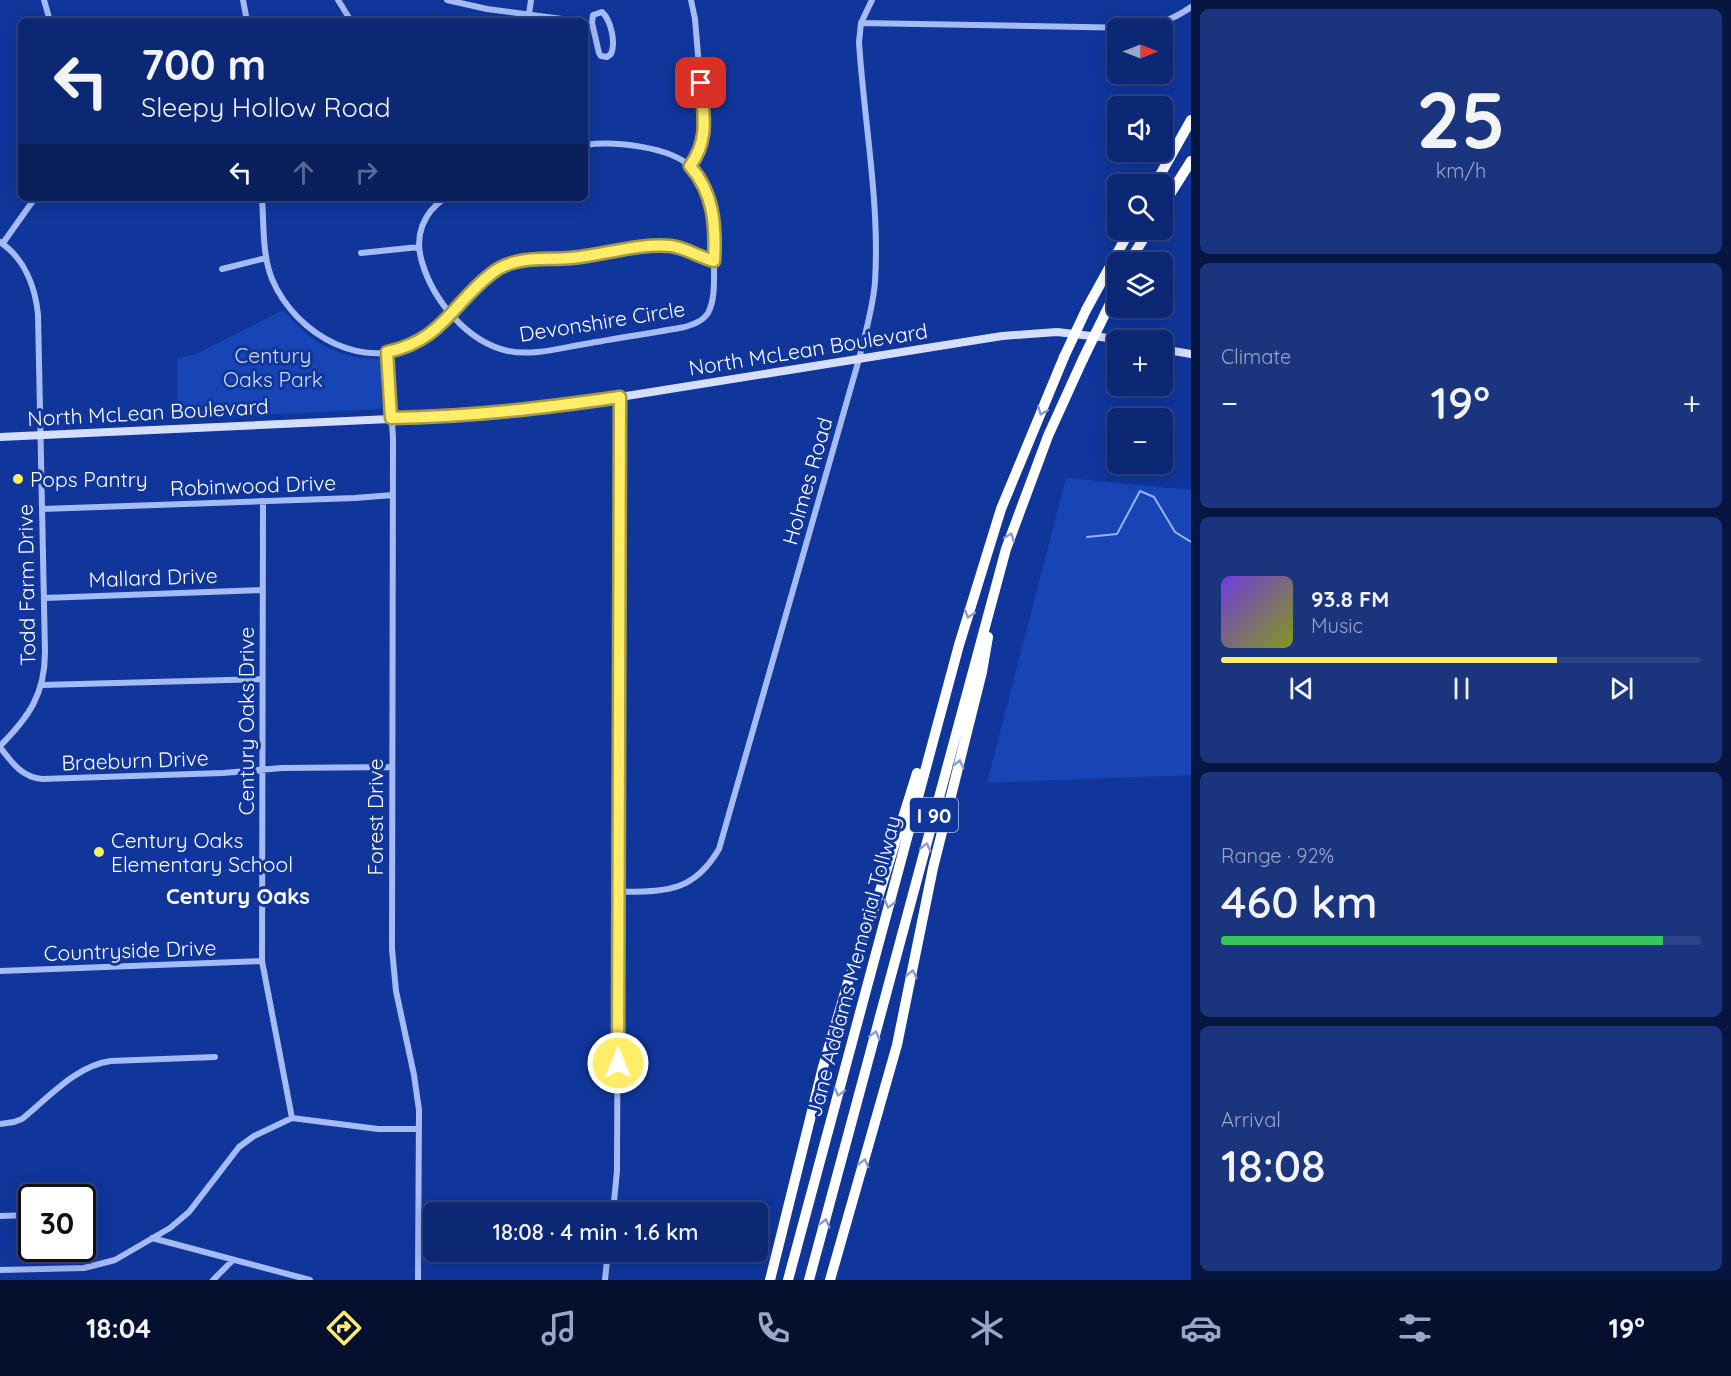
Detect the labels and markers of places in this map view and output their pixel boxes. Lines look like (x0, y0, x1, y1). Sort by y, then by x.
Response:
pin (675, 57, 726, 108)
place label: Pops Pantry (30, 466, 148, 492)
marker: Pops Pantry (11, 472, 25, 486)
place label: Century Oaks Elementary School (111, 827, 293, 877)
marker: Century Oaks Elementary School (92, 845, 106, 859)

